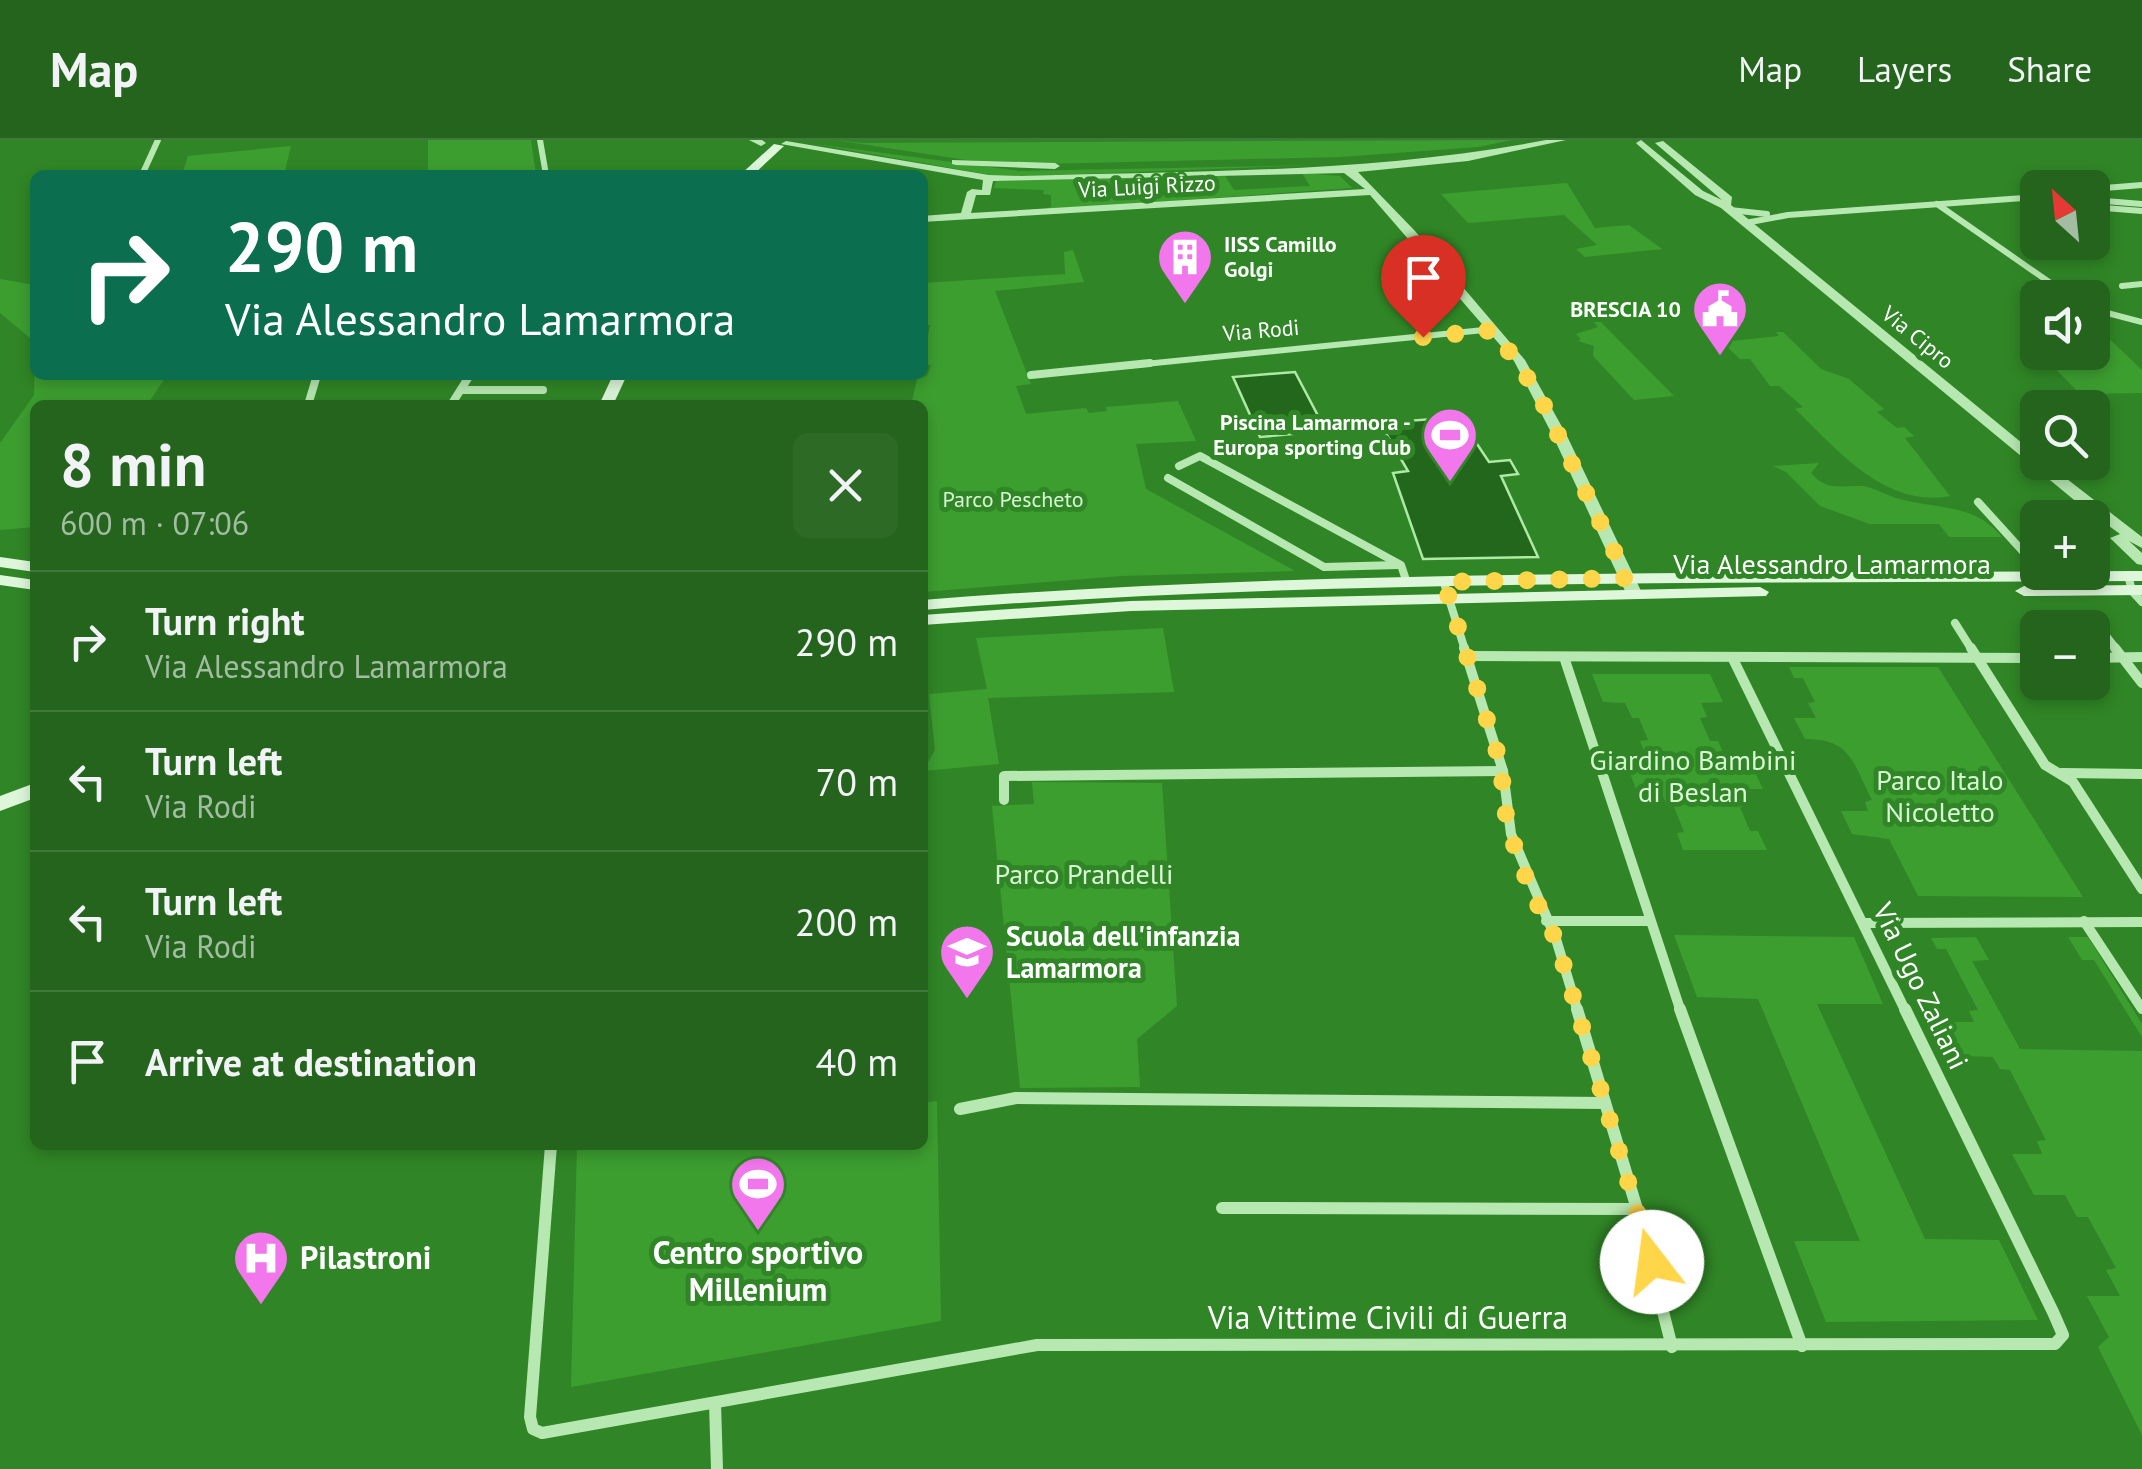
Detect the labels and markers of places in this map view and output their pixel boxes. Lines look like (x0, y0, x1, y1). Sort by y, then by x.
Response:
building icon: IISS Camillo Golgi (1155, 227, 1215, 306)
place label: IISS Camillo Golgi (1224, 230, 1337, 283)
pin (1381, 235, 1466, 338)
public building icon: BRESCIA 10 (1690, 279, 1750, 358)
place label: BRESCIA 10 (1570, 295, 1681, 323)
sports icon: Piscina Lamarmora - Europa sporting Club (1420, 405, 1480, 484)
place label: Piscina Lamarmora - Europa sporting Club (1213, 408, 1411, 461)
place label: Scuola dell'infanzia Lamarmora (1006, 917, 1240, 986)
school or university icon: Scuola dell'infanzia Lamarmora (937, 922, 997, 1001)
sports icon: Centro sportivo Millenium (728, 1154, 788, 1233)
hospital icon: Pilastroni (231, 1228, 291, 1307)
place label: Centro sportivo Millenium (653, 1231, 863, 1310)
place label: Pilastroni (300, 1236, 431, 1278)

